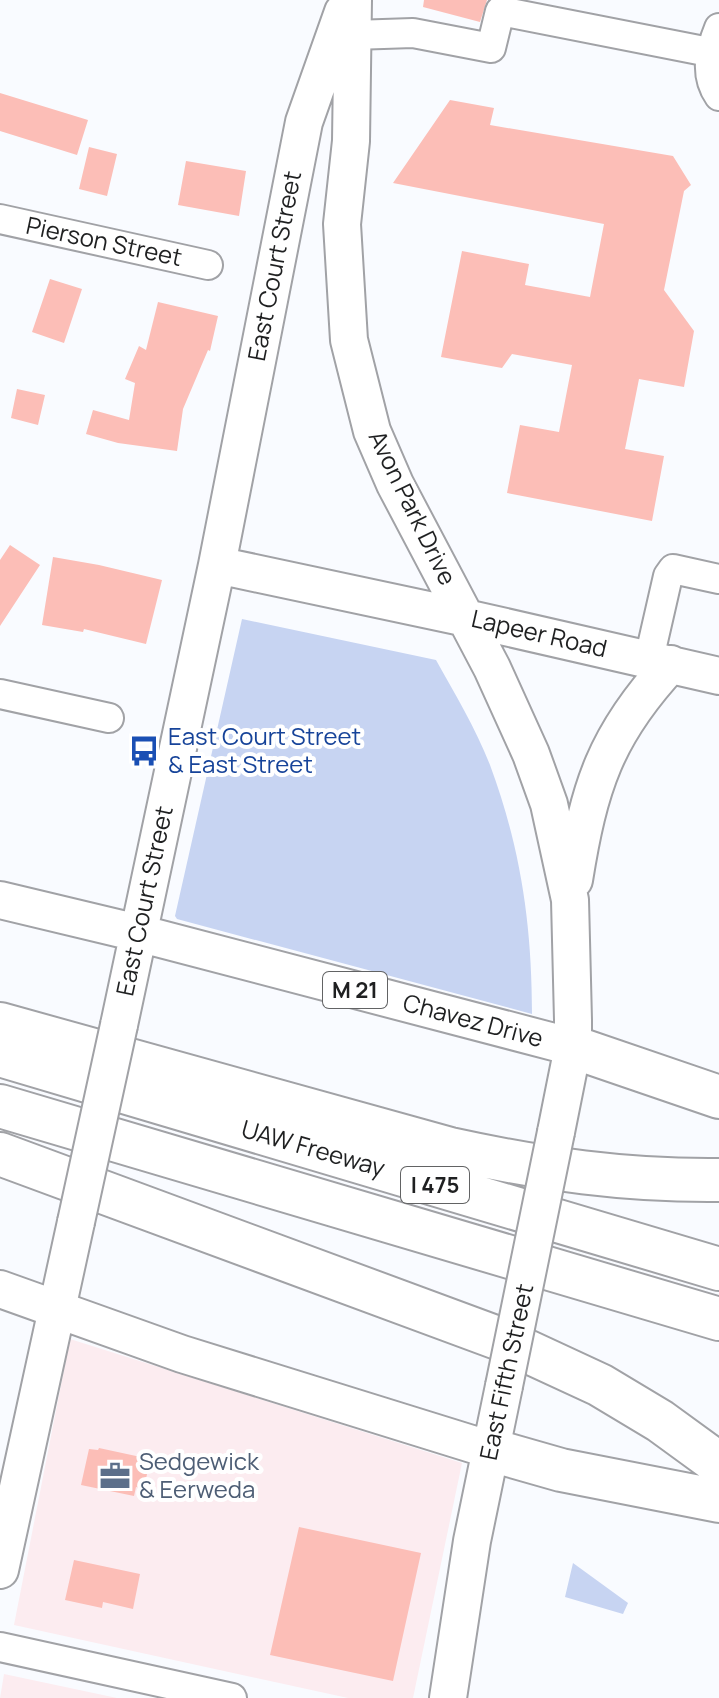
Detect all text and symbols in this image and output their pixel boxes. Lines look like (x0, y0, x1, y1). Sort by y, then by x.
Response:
street label: East Court Street (239, 168, 308, 364)
street label: Pierson Street (23, 208, 185, 273)
street label: Avon Park Drive (362, 425, 465, 590)
street label: Lapeer Road (468, 601, 610, 664)
place label: East Court Street & East Street (168, 719, 361, 780)
bus stop icon: East Court Street & East Street (127, 734, 161, 768)
street label: East Court Street (107, 803, 180, 999)
road number: M 21 (323, 972, 387, 1008)
street label: Chavez Drive (400, 985, 547, 1054)
street label: UAW Freeway (238, 1111, 389, 1184)
road number: I 475 (401, 1167, 469, 1203)
street label: East Fifth Street (471, 1281, 540, 1463)
place label: Sedgewick & Eerweda (139, 1444, 260, 1505)
office icon: Sedgewick & Eerweda (98, 1459, 132, 1493)

